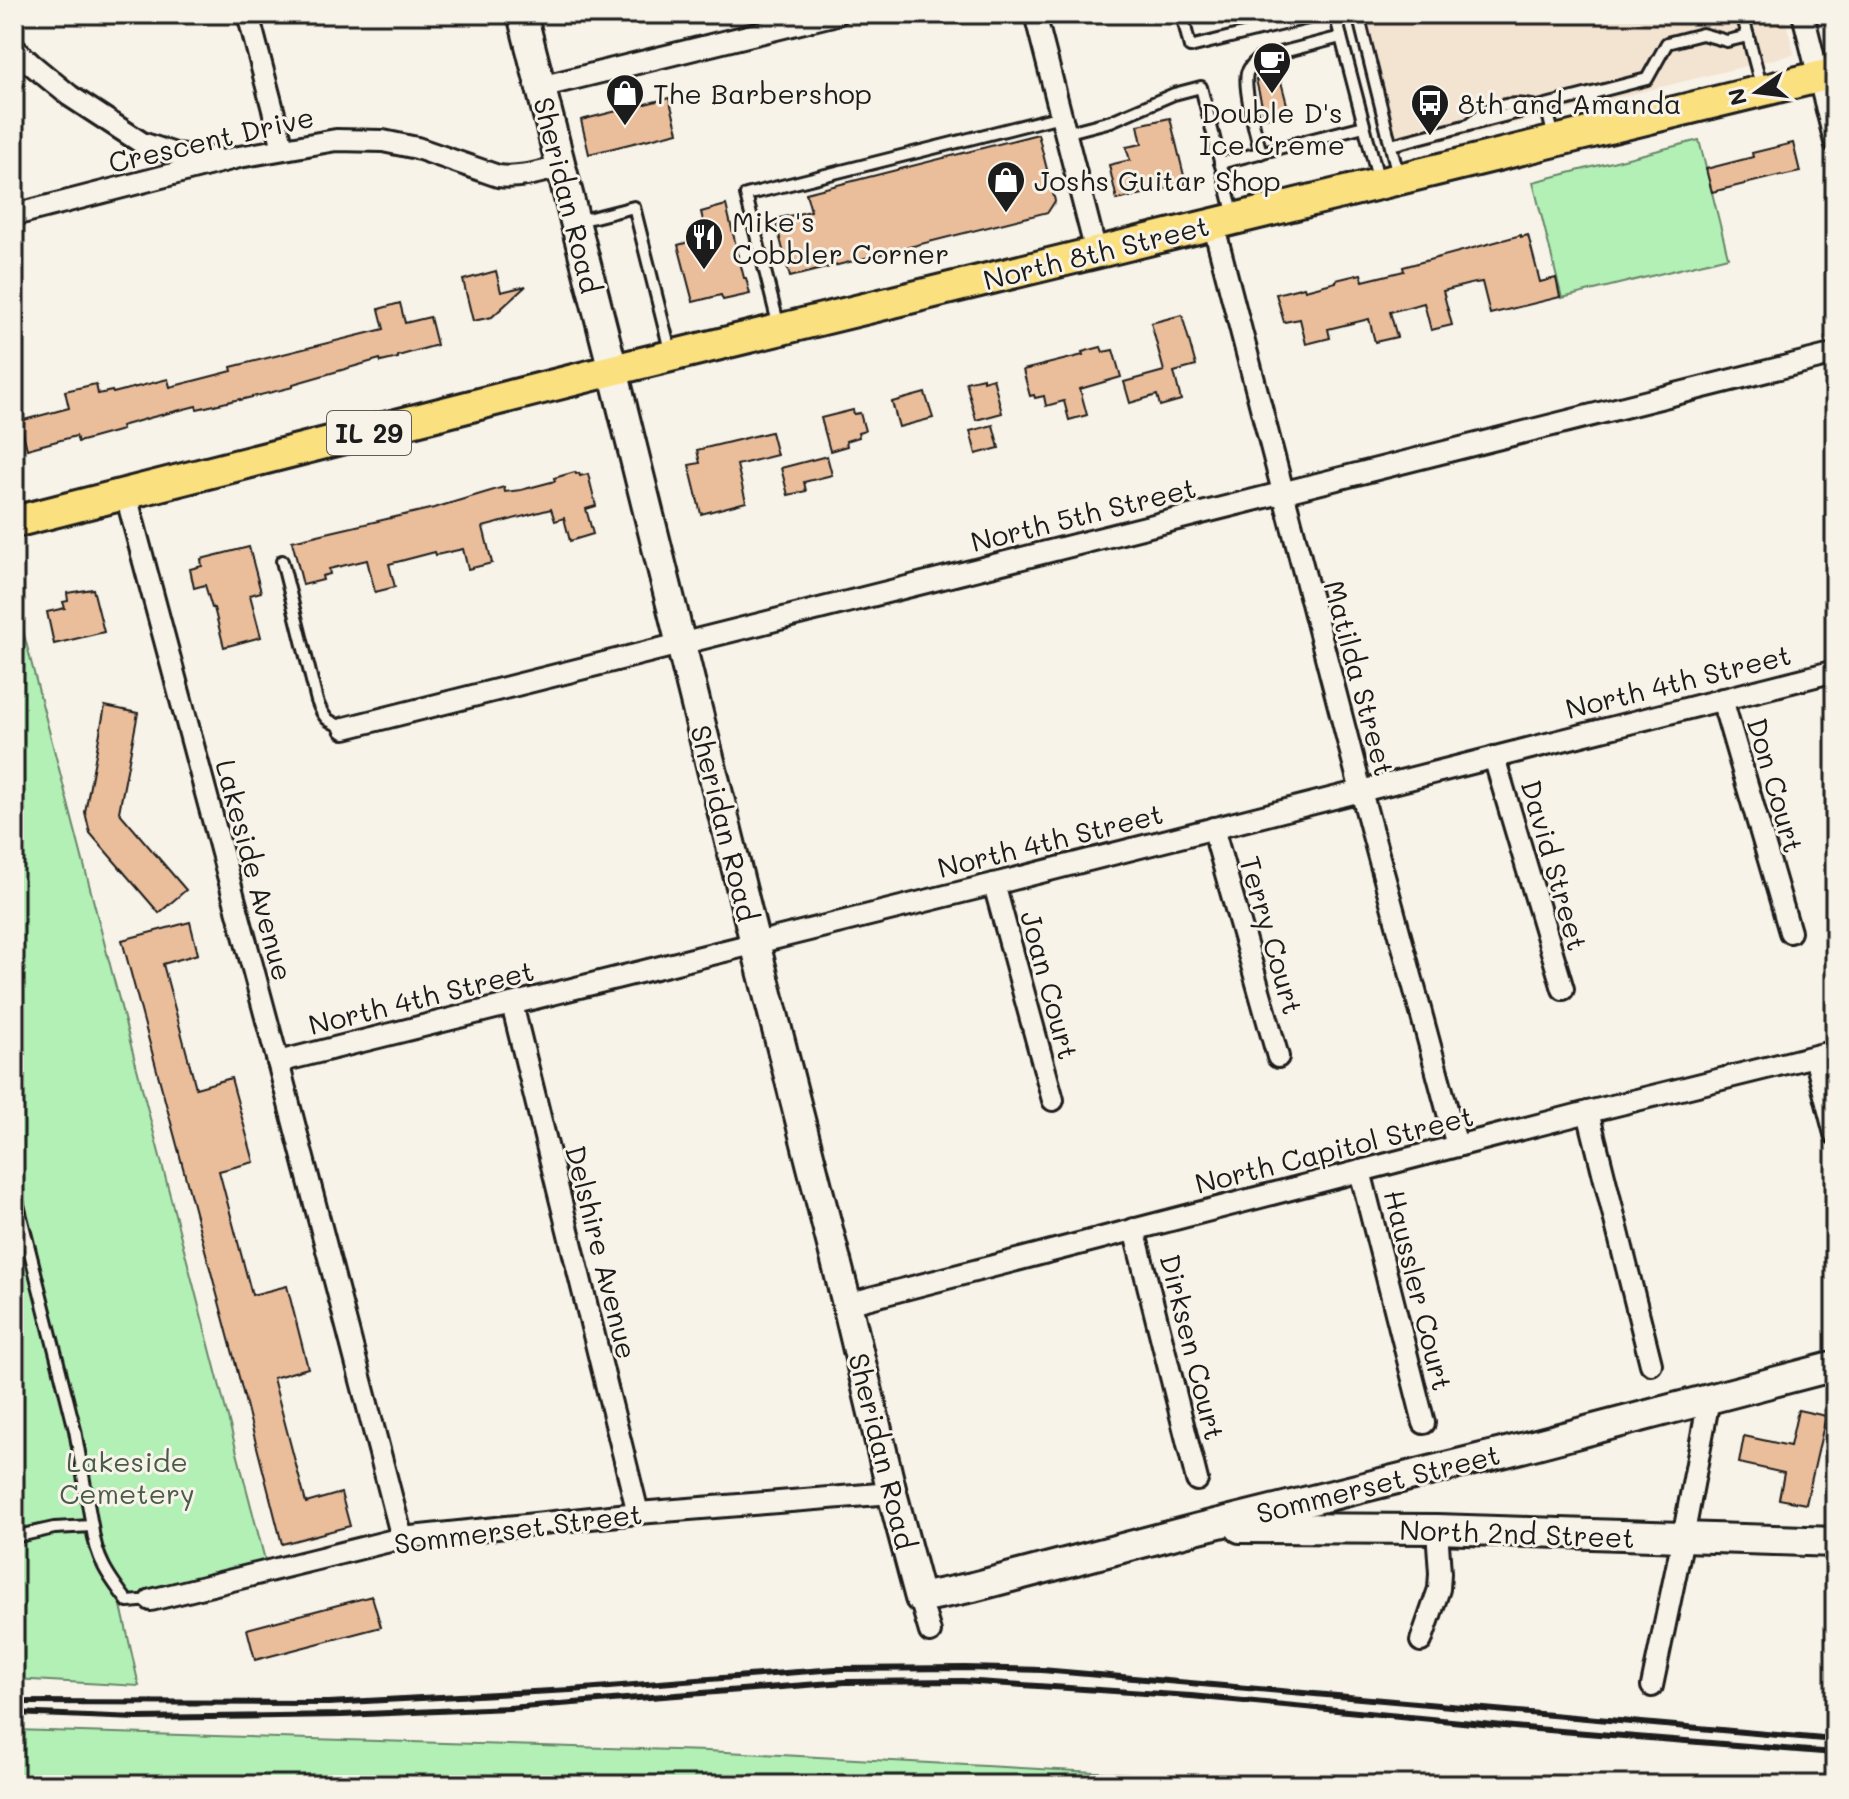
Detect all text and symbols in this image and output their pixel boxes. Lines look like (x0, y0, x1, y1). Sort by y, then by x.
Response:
cafe icon: Double D's Ice Creme (1251, 40, 1293, 95)
north arrow (1717, 52, 1797, 132)
shop icon: The Barbershop (604, 72, 646, 127)
place label: The Barbershop (653, 75, 872, 111)
bus stop icon: 8th and Amanda (1409, 82, 1451, 137)
place label: 8th and Amanda (1458, 85, 1682, 121)
text: N (1721, 85, 1753, 109)
street label: Sheridan Road (526, 93, 610, 297)
place label: Double D's Ice Creme (1199, 94, 1345, 162)
street label: Crescent Drive (105, 98, 317, 180)
shop icon: Joshs Guitar Shop (985, 159, 1027, 214)
place label: Joshs Guitar Shop (1034, 162, 1281, 198)
place label: Mike's Cobbler Corner (732, 203, 949, 271)
street label: North 8th Street (979, 207, 1213, 297)
restaurant icon: Mike's Cobbler Corner (683, 216, 725, 271)
road number: IL 29 (327, 411, 411, 455)
street label: North 5th Street (967, 469, 1199, 559)
street label: Matilda Street (1317, 576, 1403, 780)
street label: North 4th Street (1562, 636, 1794, 726)
street label: Don Court (1740, 713, 1812, 857)
street label: Sheridan Road (683, 721, 767, 925)
street label: Lakeside Avenue (208, 755, 302, 985)
street label: David Street (1513, 775, 1597, 955)
street label: North 4th Street (934, 795, 1166, 885)
street label: Terry Court (1232, 852, 1312, 1018)
street label: Joan Court (1013, 907, 1087, 1063)
street label: North 4th Street (305, 952, 537, 1042)
street label: North Capitol Street (1191, 1097, 1477, 1201)
street label: Delshire Avenue (558, 1141, 646, 1363)
street label: Haussler Court (1377, 1186, 1461, 1394)
street label: Dirksen Court (1152, 1250, 1234, 1444)
street label: Sheridan Road (841, 1349, 925, 1553)
street label: Sommerset Street (1252, 1435, 1504, 1531)
park label: Lakeside Cemetery (59, 1443, 195, 1511)
street label: Sommerset Street (392, 1495, 644, 1561)
street label: North 2nd Street (1399, 1511, 1635, 1555)

